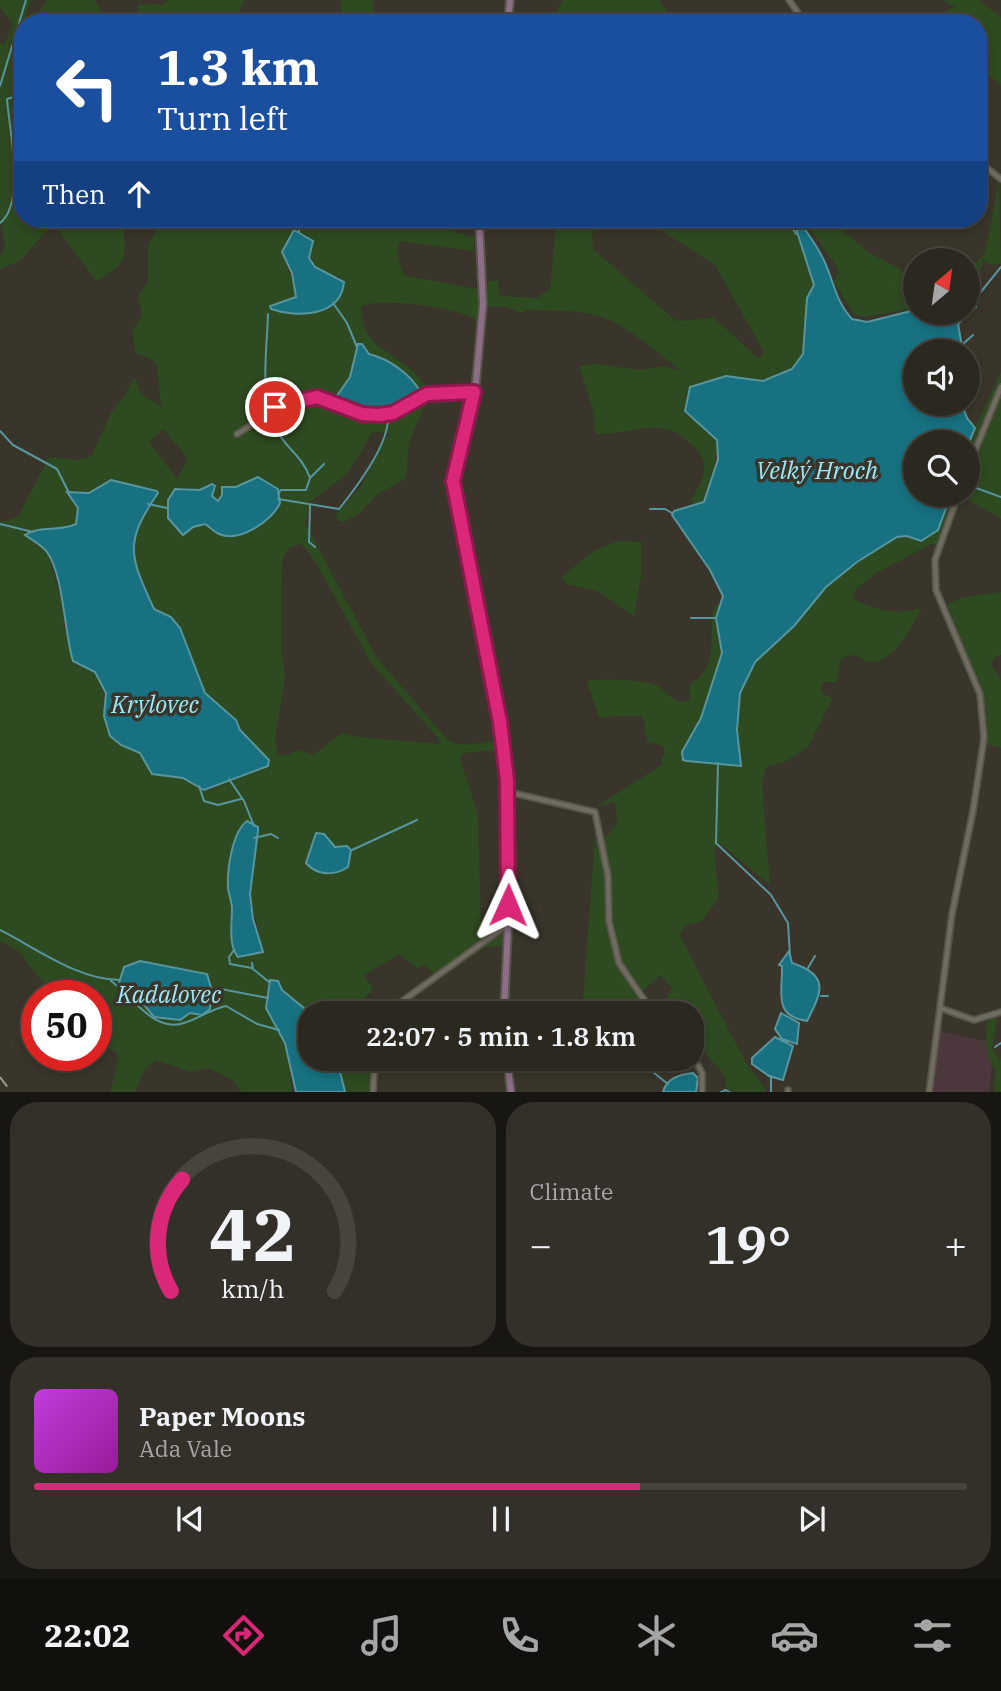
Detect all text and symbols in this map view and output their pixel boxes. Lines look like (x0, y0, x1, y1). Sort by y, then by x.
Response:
text: 1.3 km (157, 35, 319, 98)
icon: left (42, 42, 133, 133)
text: Turn left (157, 97, 288, 139)
icon: ahead (120, 175, 158, 213)
text: Then (42, 177, 106, 211)
north arrow (903, 248, 980, 326)
map controls (903, 248, 980, 507)
button: sound (903, 339, 980, 416)
pin (245, 377, 305, 437)
icon: arrive (256, 388, 294, 426)
button: search (903, 430, 980, 507)
water label: Velký Hroch (756, 454, 878, 486)
water label: Krylovec (110, 688, 200, 720)
position arrow (471, 868, 545, 942)
water label: Kadalovec (116, 978, 222, 1010)
speed limit sign: 50 (21, 980, 112, 1071)
text: 22:07 · 5 min · 1.8 km (366, 1019, 636, 1053)
text: Climate (530, 1176, 613, 1206)
text: 42 (209, 1186, 296, 1281)
text: 19° (705, 1211, 792, 1278)
text: − (530, 1220, 552, 1269)
text: + (944, 1220, 967, 1269)
text: km/h (221, 1271, 284, 1304)
text: Paper Moons (139, 1399, 306, 1433)
text: Ada Vale (139, 1433, 232, 1463)
icon: previous (171, 1500, 209, 1538)
icon: pause (482, 1500, 520, 1538)
icon: next (793, 1500, 831, 1538)
icon: directions (219, 1611, 268, 1660)
icon: music (357, 1611, 406, 1660)
icon: phone (495, 1611, 544, 1660)
icon: climate (632, 1611, 681, 1660)
icon: car (770, 1611, 819, 1660)
icon: filters (908, 1611, 957, 1660)
text: 22:02 (44, 1614, 131, 1656)

